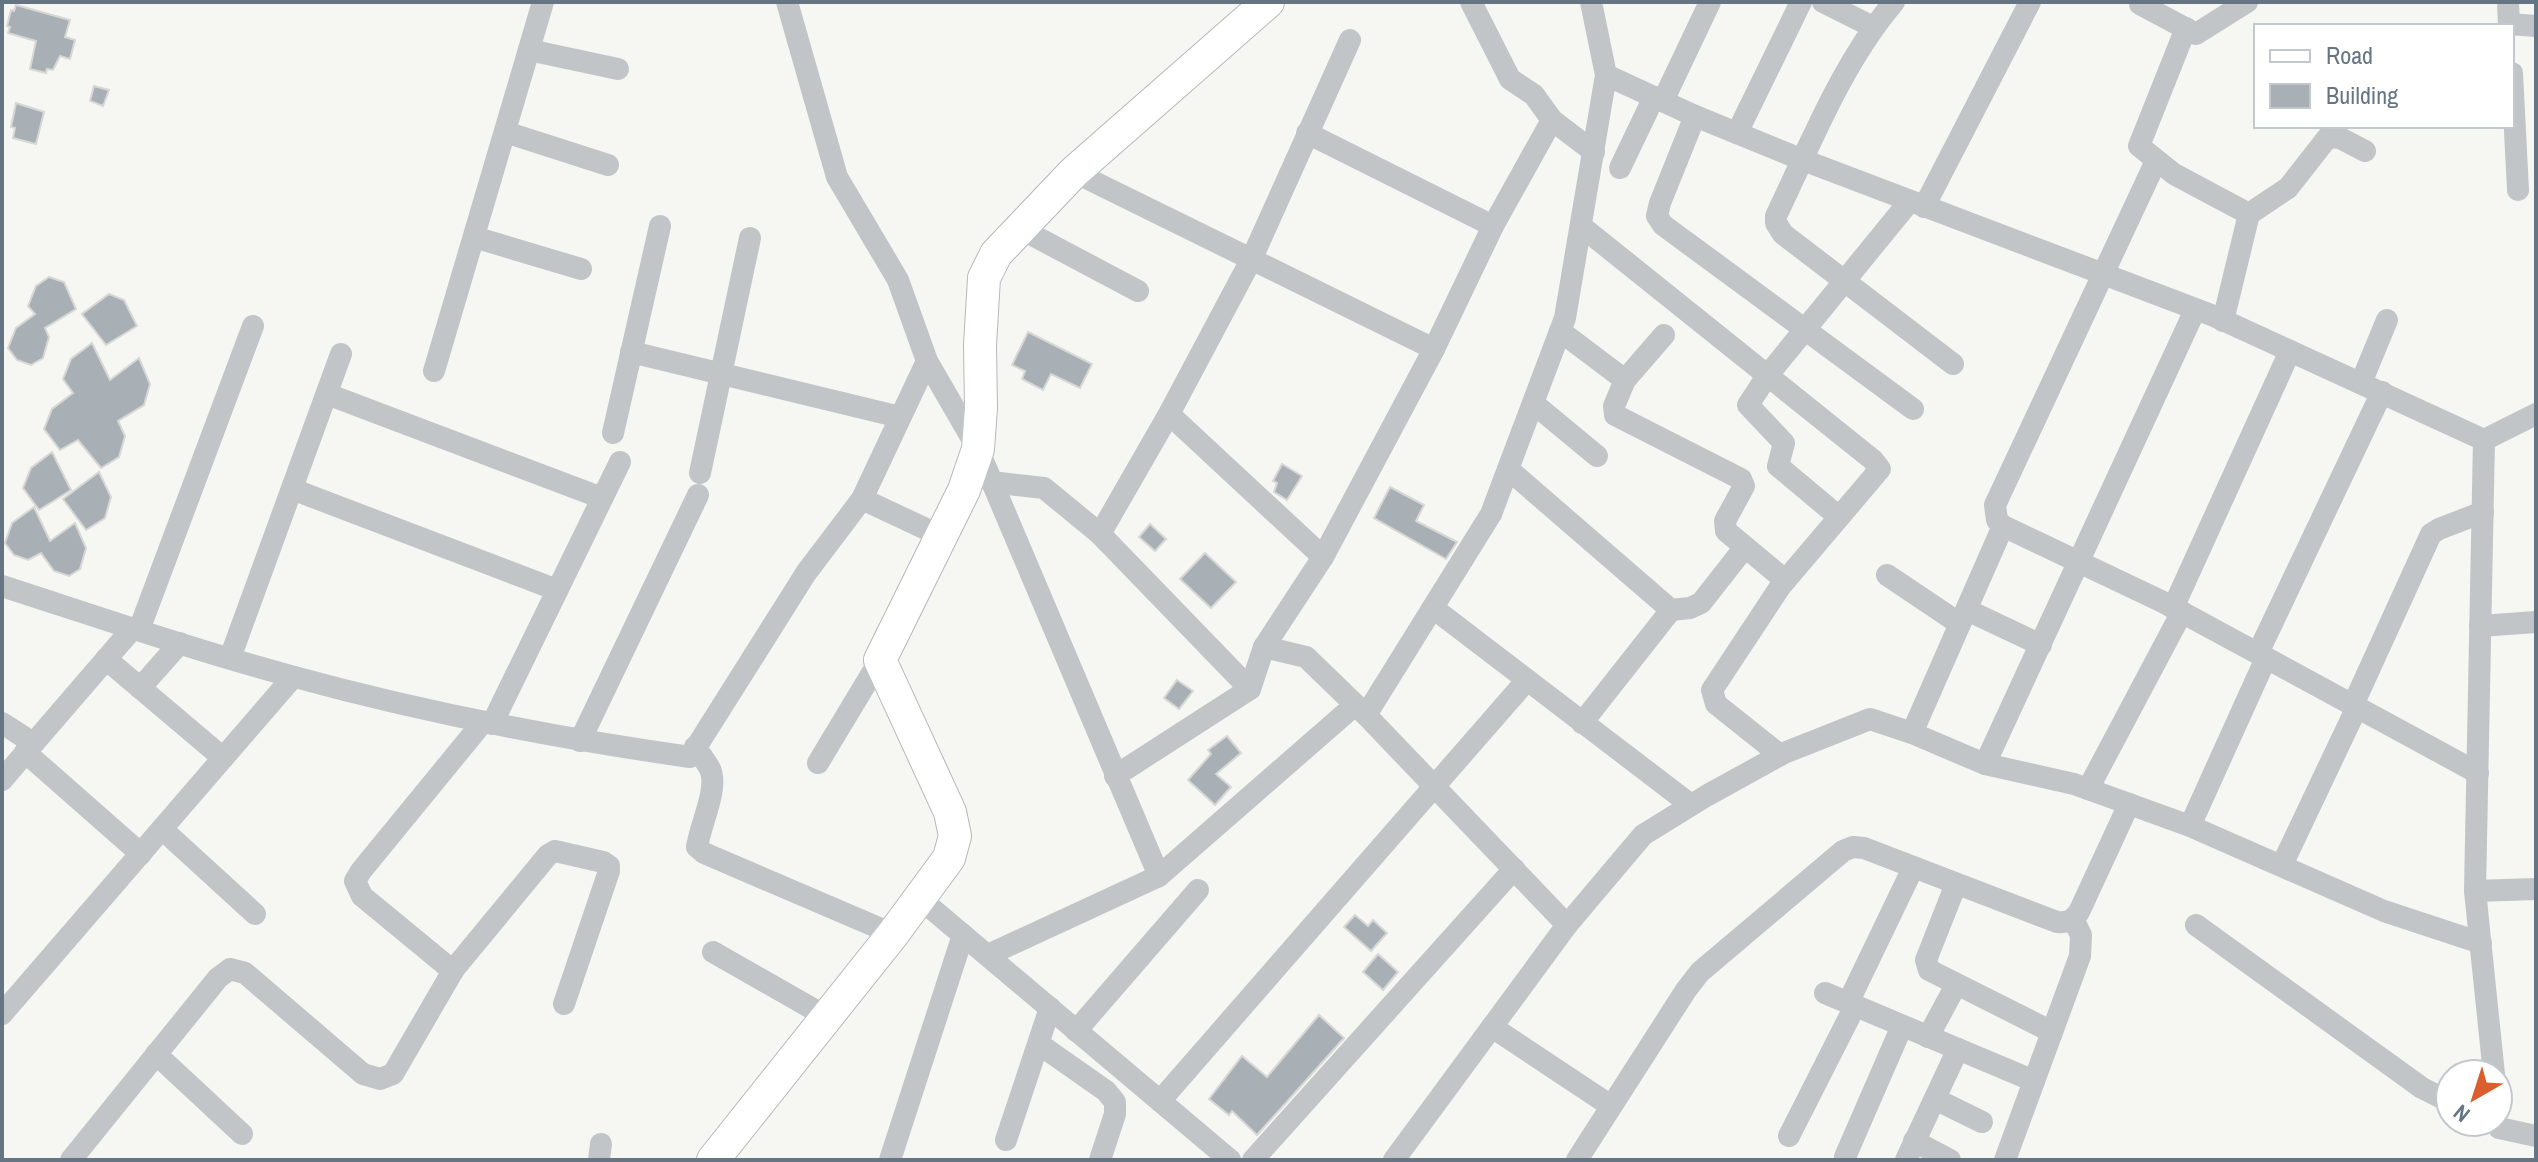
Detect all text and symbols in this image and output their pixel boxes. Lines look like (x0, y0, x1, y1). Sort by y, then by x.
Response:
legend (2254, 24, 2514, 128)
text: Road (2326, 39, 2373, 71)
text: Building (2326, 79, 2398, 111)
north arrow (2434, 1058, 2514, 1138)
text: N (2447, 1098, 2476, 1129)

